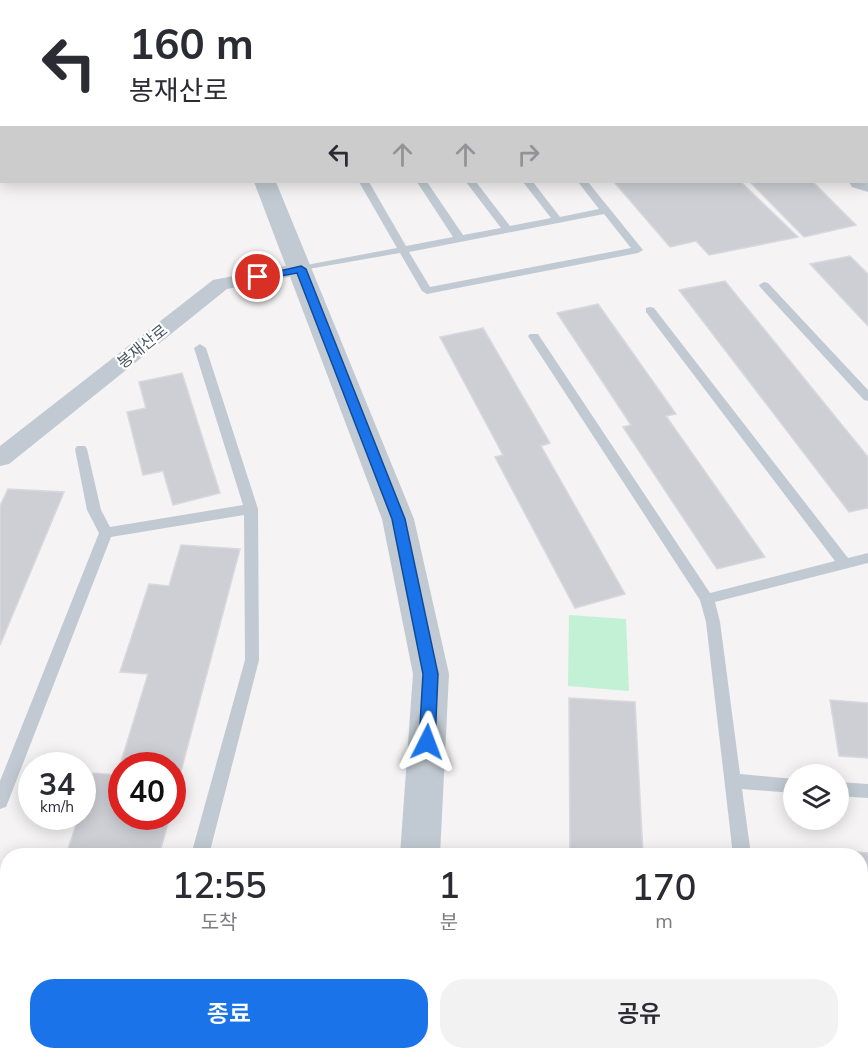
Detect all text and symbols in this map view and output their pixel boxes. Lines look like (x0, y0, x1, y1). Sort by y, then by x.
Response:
text: 160 m (129, 17, 254, 70)
icon: left (30, 24, 108, 102)
text: 봉재산로 (129, 73, 228, 107)
icon: left (323, 138, 356, 171)
icon: ahead (386, 138, 419, 171)
icon: ahead (449, 138, 482, 171)
icon: right (512, 138, 545, 171)
pin (232, 251, 283, 302)
icon: arrive (241, 260, 274, 293)
street label: 봉재산로 (113, 320, 171, 372)
position arrow (395, 710, 459, 774)
speed limit sign: 40 (108, 752, 186, 830)
map controls (783, 764, 849, 830)
button: layers (783, 764, 849, 830)
text: 34 (39, 765, 75, 803)
text: km/h (40, 797, 74, 816)
text: 12:55 (172, 862, 267, 907)
text: 1 (438, 862, 460, 907)
text: 170 (632, 864, 696, 909)
text: m (655, 908, 673, 933)
text: 도착 (201, 909, 238, 934)
text: 분 (440, 909, 458, 934)
button: 종료 (30, 979, 428, 1048)
button: 공유 (440, 979, 838, 1048)

